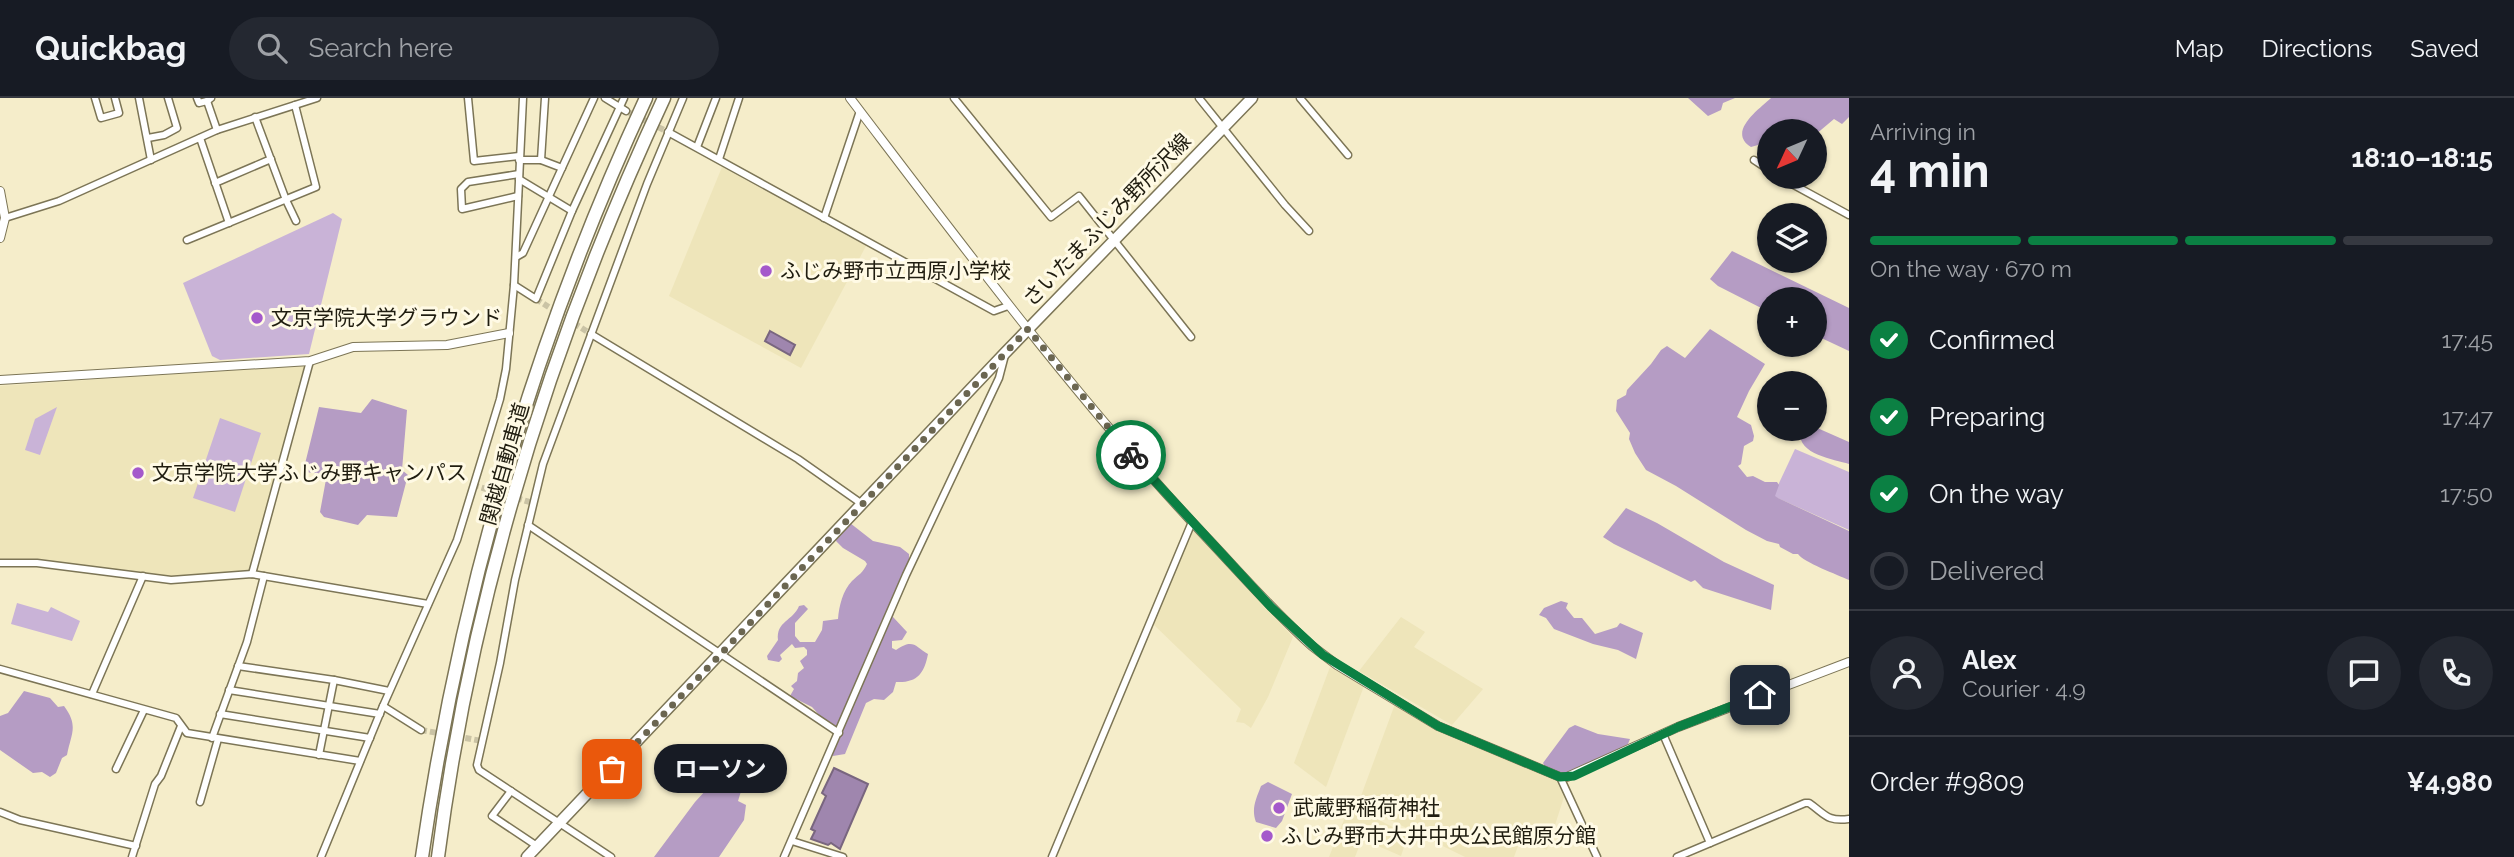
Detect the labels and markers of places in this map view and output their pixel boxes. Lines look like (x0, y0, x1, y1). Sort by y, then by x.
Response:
place label: ふじみ野市立西原小学校 (780, 258, 1011, 283)
marker: ふじみ野市立西原小学校 (758, 263, 774, 279)
place label: 文京学院大学グラウンド (271, 305, 502, 330)
marker: 文京学院大学グラウンド (249, 310, 265, 326)
place label: 文京学院大学ふじみ野キャンパス (152, 460, 467, 485)
marker: 文京学院大学ふじみ野キャンパス (130, 465, 146, 481)
pin (1730, 665, 1790, 725)
pin (582, 739, 642, 799)
callout: ローソン (654, 744, 787, 794)
place label: 武蔵野稲荷神社 (1293, 795, 1440, 820)
marker: 武蔵野稲荷神社 (1271, 800, 1287, 816)
place label: ふじみ野市大井中央公民館原分館 (1281, 823, 1596, 848)
marker: ふじみ野市大井中央公民館原分館 (1259, 828, 1275, 844)

